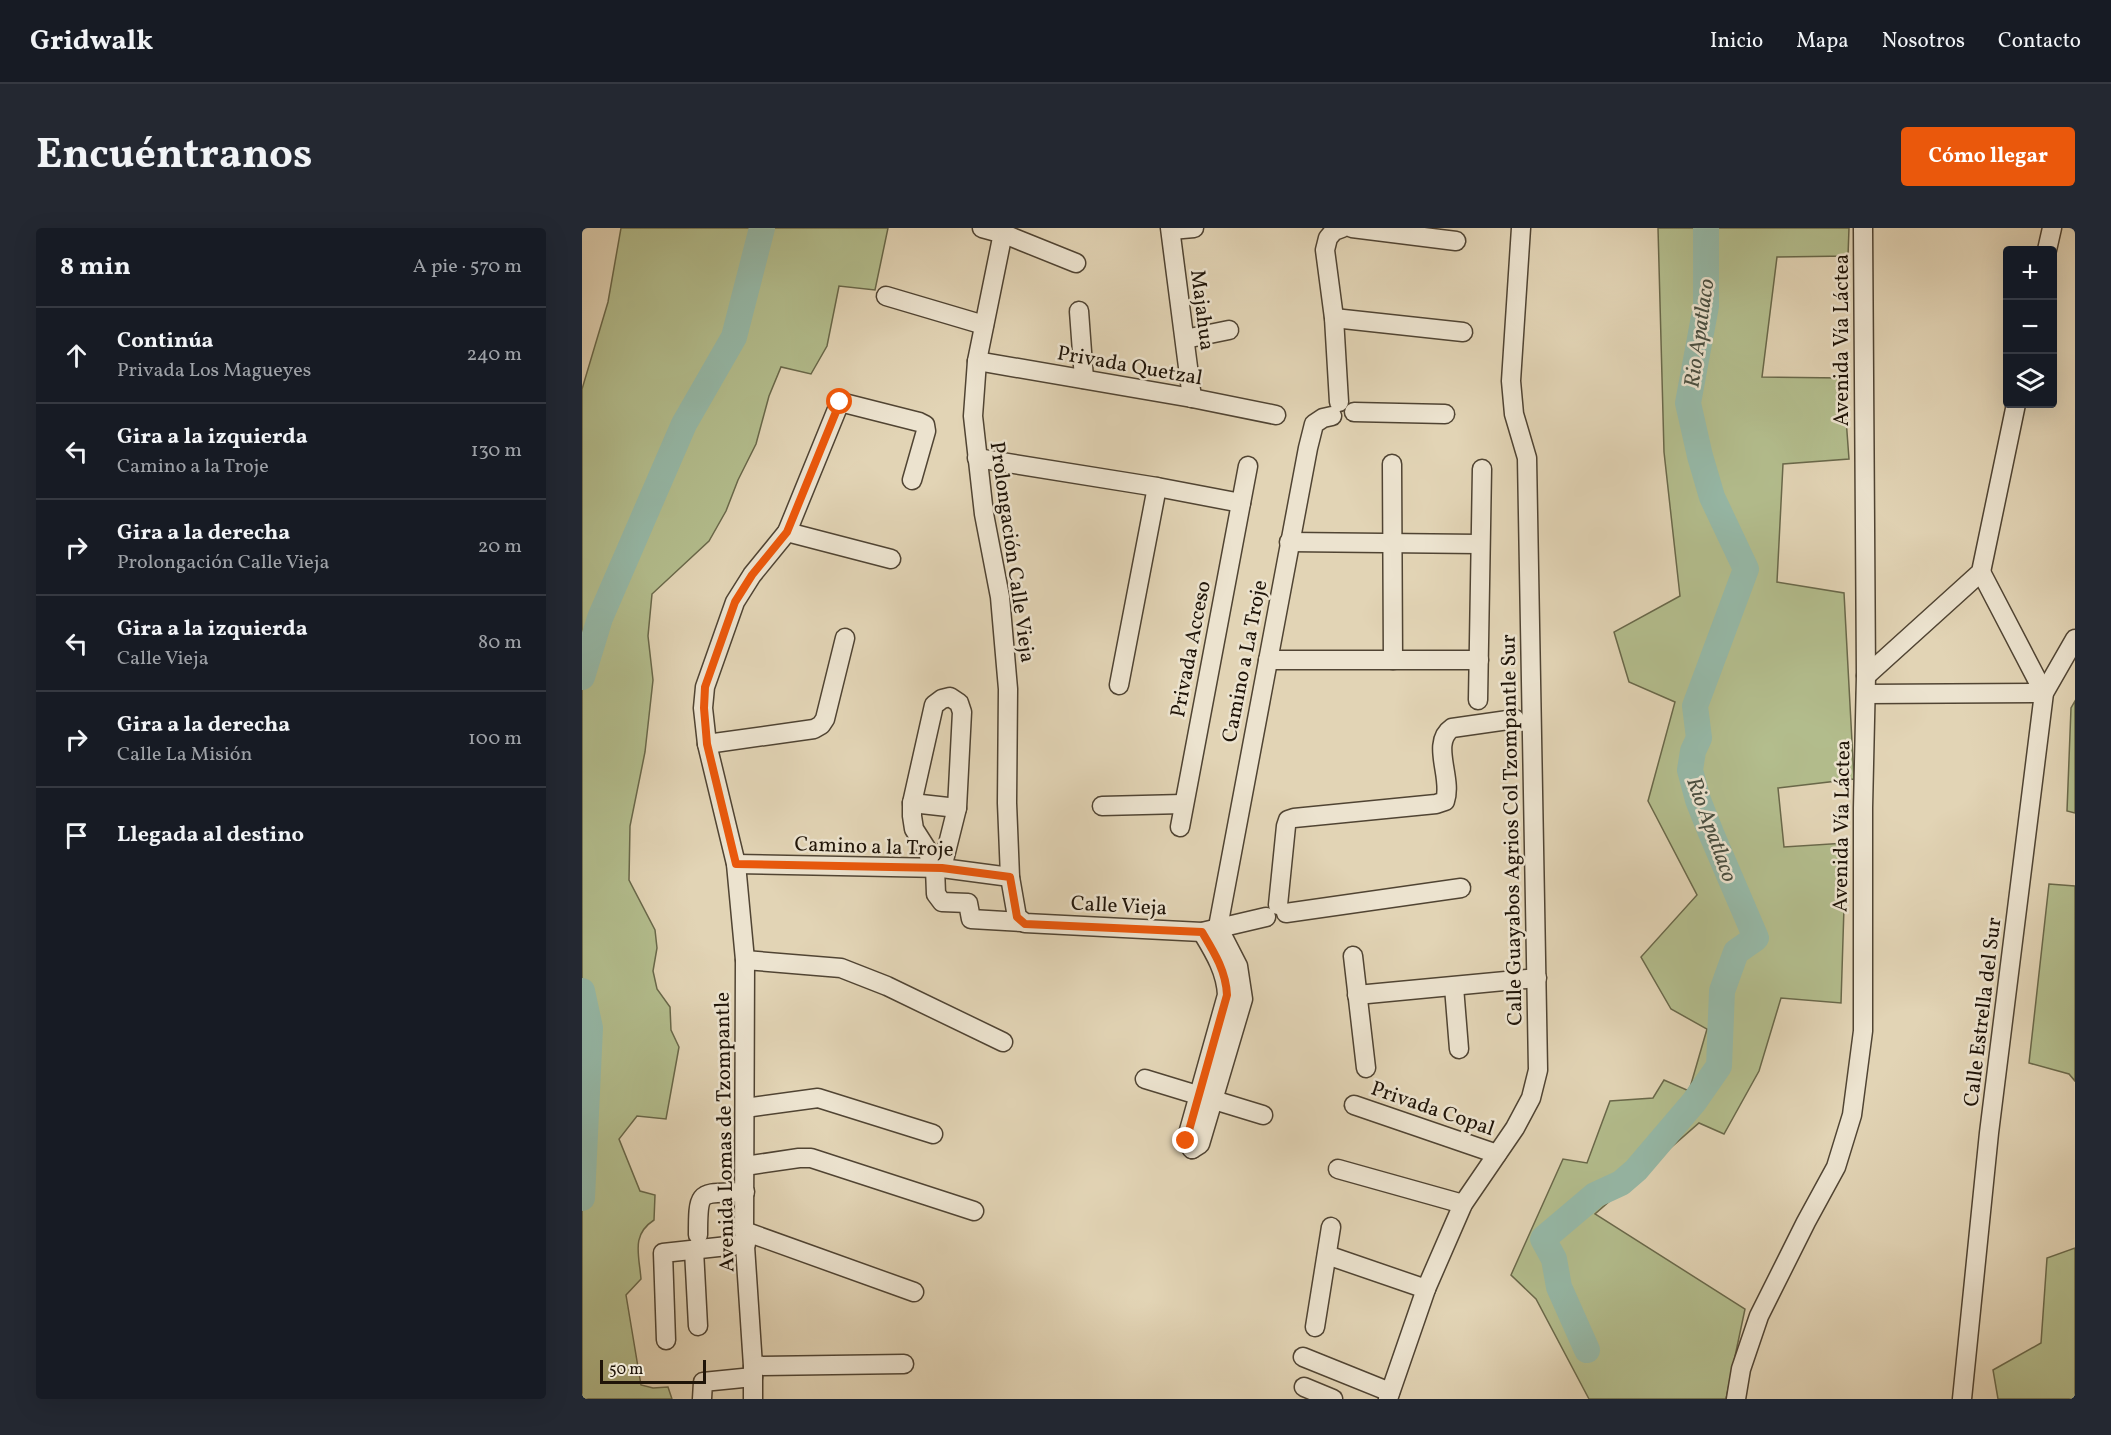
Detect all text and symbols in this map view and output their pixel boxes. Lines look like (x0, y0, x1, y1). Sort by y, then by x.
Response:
text: Gridwalk (30, 22, 153, 61)
text: Inicio (1710, 27, 1763, 56)
text: Mapa (1796, 27, 1849, 56)
text: Nosotros (1882, 27, 1965, 56)
text: Contacto (1998, 27, 2081, 56)
text: Encuéntranos (36, 127, 312, 186)
button: Cómo llegar (1901, 127, 2075, 186)
map controls (2003, 246, 2057, 408)
button: + (2003, 246, 2057, 300)
text: 8 min (60, 249, 131, 285)
text: A pie · 570 m (413, 253, 522, 281)
street label: Avenida Vía Láctea (1828, 254, 1857, 426)
street label: Majahua (1182, 268, 1221, 352)
water label: Rio Apatlaco (1677, 277, 1723, 390)
button: − (2003, 300, 2057, 354)
text: Continúa (117, 326, 214, 357)
icon: ahead (60, 339, 93, 372)
street label: Privada Quetzal (1055, 339, 1205, 394)
text: 240 m (467, 341, 522, 369)
button: layers (2003, 354, 2057, 408)
text: Privada Los Magueyes (117, 357, 311, 385)
route start (826, 388, 852, 414)
text: Gira a la izquierda (117, 422, 308, 453)
icon: left (60, 435, 93, 468)
text: 130 m (471, 437, 522, 465)
street label: Prolongación Calle Vieja (982, 440, 1041, 665)
text: Camino a la Troje (117, 453, 269, 481)
text: Gira a la derecha (117, 518, 290, 549)
icon: right (60, 531, 93, 564)
text: 20 m (478, 533, 522, 561)
text: Prolongación Calle Vieja (117, 549, 329, 577)
street label: Privada Acceso (1164, 578, 1219, 720)
street label: Camino a La Troje (1216, 578, 1275, 745)
text: Gira a la izquierda (117, 614, 308, 645)
icon: left (60, 627, 93, 660)
text: 80 m (478, 629, 522, 657)
street label: Calle Guayabos Agrios Col Tzompantle Sur (1495, 634, 1530, 1026)
text: Calle Vieja (117, 645, 209, 673)
text: Gira a la derecha (117, 710, 290, 741)
icon: right (60, 723, 93, 756)
text: 100 m (468, 725, 522, 753)
street label: Avenida Vía Láctea (1826, 740, 1859, 912)
text: Calle La Misión (117, 741, 252, 769)
water label: Rio Apatlaco (1677, 773, 1744, 887)
icon: arrive (60, 819, 93, 852)
text: Llegada al destino (117, 820, 304, 851)
street label: Camino a la Troje (794, 830, 954, 865)
street label: Calle Vieja (1070, 889, 1168, 923)
street label: Calle Estrella del Sur (1957, 916, 2010, 1108)
street label: Avenida Lomas de Tzompantle (709, 992, 742, 1272)
street label: Privada Copal (1367, 1075, 1498, 1144)
route end (1172, 1127, 1198, 1153)
scale bar (600, 1357, 706, 1384)
text: 50 m (609, 1359, 643, 1381)

